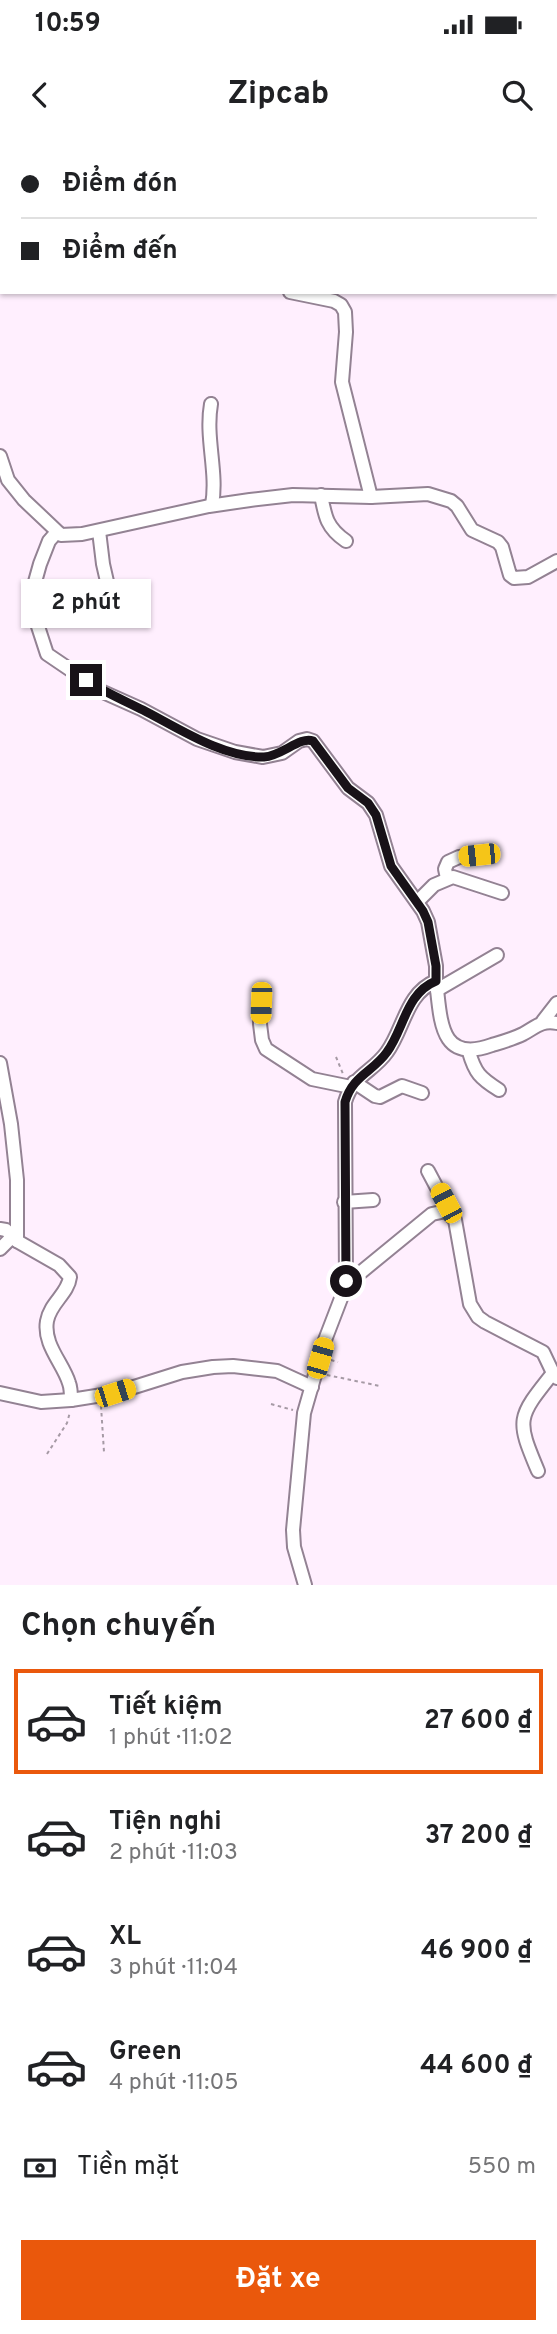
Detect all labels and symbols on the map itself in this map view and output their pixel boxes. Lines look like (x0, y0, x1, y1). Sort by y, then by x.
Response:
callout: 2 phút (21, 578, 151, 628)
route end (70, 664, 102, 696)
car (458, 842, 501, 868)
car (250, 982, 273, 1024)
car (427, 1180, 466, 1226)
route start (330, 1265, 362, 1297)
car (305, 1335, 336, 1381)
car (92, 1377, 139, 1409)

